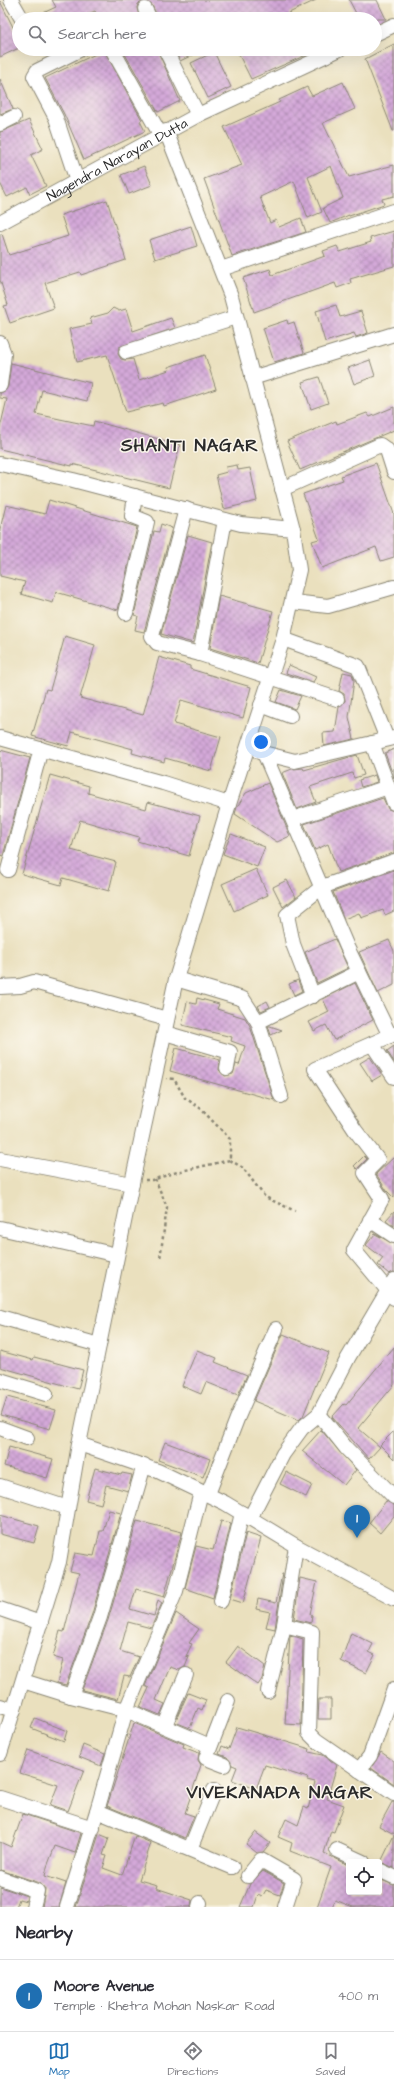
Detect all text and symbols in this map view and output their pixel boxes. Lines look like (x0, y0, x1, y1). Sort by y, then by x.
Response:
search box (12, 12, 382, 56)
icon: search (26, 23, 48, 45)
text: Search here (58, 24, 147, 45)
street label: Nagendra Narayan Dutta (43, 114, 191, 207)
district label: SHANTI NAGAR (120, 433, 259, 458)
your location (251, 732, 271, 752)
pin: 1 (344, 1505, 370, 1538)
district label: VIVEKANADA NAGAR (185, 1780, 374, 1805)
map controls (346, 1859, 382, 1895)
button: locate (346, 1859, 382, 1895)
text: Nearby (16, 1921, 73, 1945)
text: Moore Avenue (54, 1976, 154, 1997)
text: 1 (28, 1987, 30, 2005)
text: 400 m (337, 1987, 378, 2005)
text: Temple · Khetra Mohan Naskar Road (54, 1997, 274, 2015)
tab: Map (48, 2040, 70, 2079)
tab: Directions (167, 2040, 219, 2079)
tab: Saved (316, 2040, 346, 2079)

